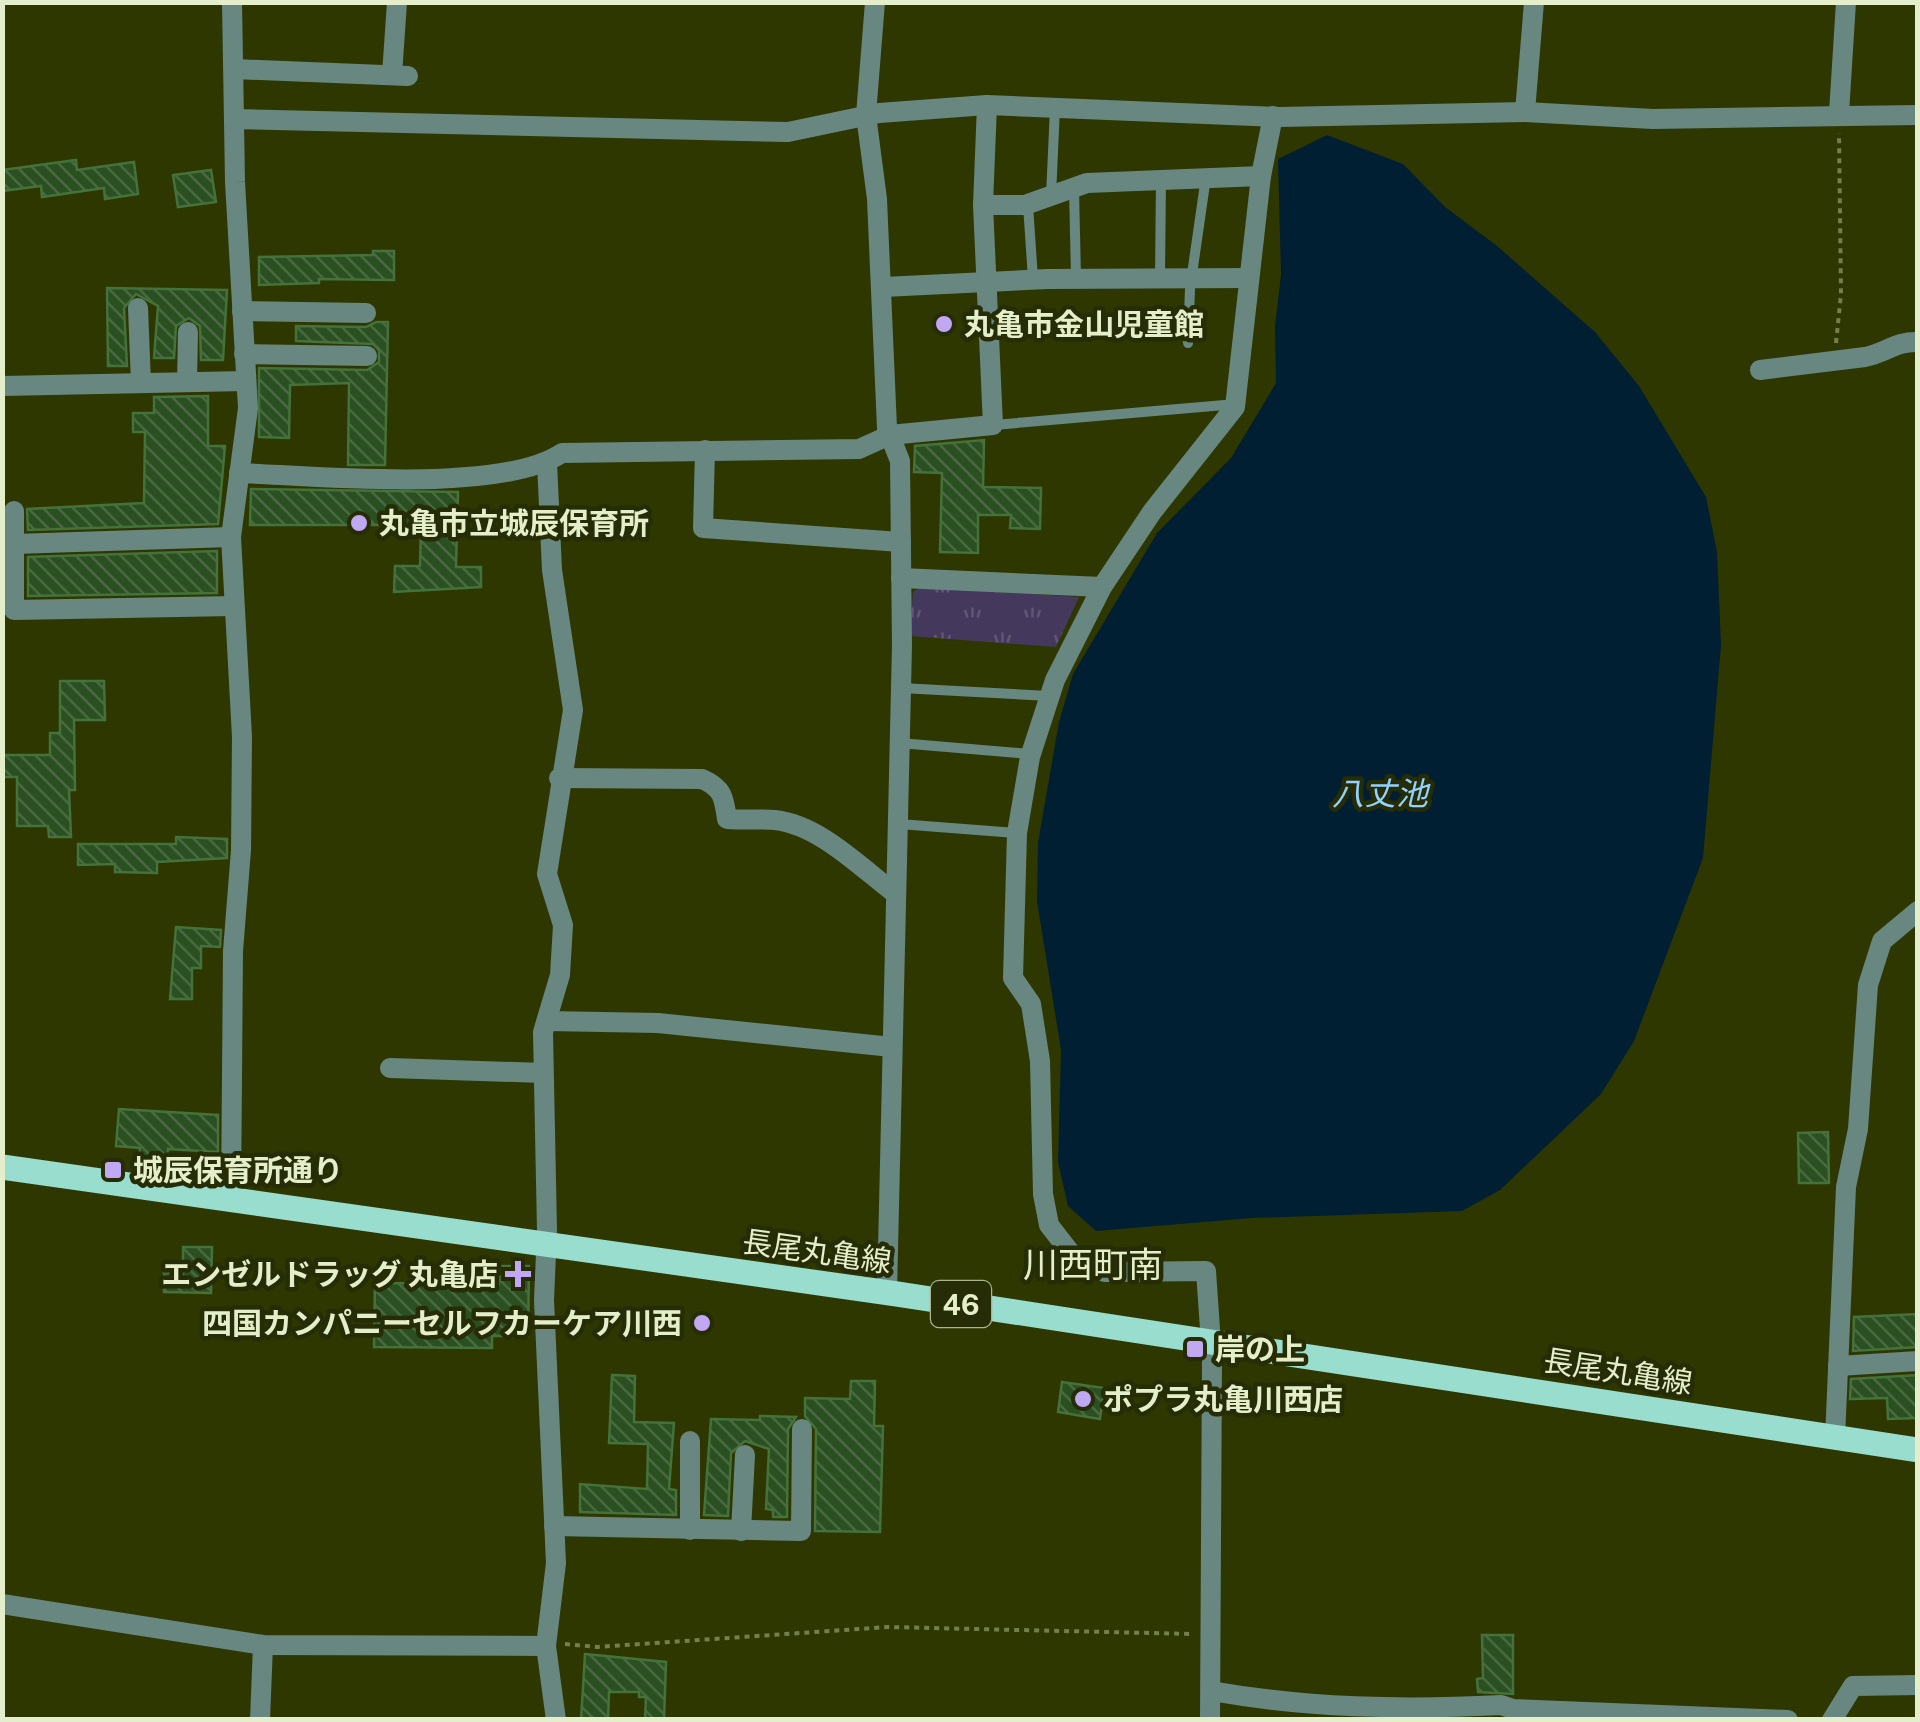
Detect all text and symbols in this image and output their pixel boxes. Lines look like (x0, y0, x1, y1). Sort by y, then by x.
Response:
place label: 丸亀市金山児童館 (964, 306, 1204, 342)
marker: 丸亀市金山児童館 (933, 313, 955, 335)
place label: 丸亀市立城辰保育所 (379, 505, 649, 541)
marker: 丸亀市立城辰保育所 (348, 512, 370, 534)
water label: 八丈池 (1332, 775, 1431, 812)
place label: 城辰保育所通り (133, 1152, 343, 1188)
marker: 城辰保育所通り (102, 1159, 124, 1181)
street label: 長尾丸亀線 (740, 1223, 894, 1279)
district label: 川西町南 (1023, 1244, 1163, 1285)
place label: エンゼルドラッグ 丸亀店 (161, 1256, 498, 1292)
marker: エンゼルドラッグ 丸亀店 (507, 1263, 529, 1285)
road number: 46 (931, 1281, 991, 1327)
place label: 四国カンパニーセルフカーケア川西 (202, 1305, 682, 1341)
marker: 四国カンパニーセルフカーケア川西 (691, 1312, 713, 1334)
place label: 岸の上 (1215, 1331, 1305, 1367)
marker: 岸の上 (1184, 1338, 1206, 1360)
street label: 長尾丸亀線 (1541, 1341, 1695, 1401)
place label: ポプラ丸亀川西店 (1103, 1381, 1343, 1417)
marker: ポプラ丸亀川西店 (1072, 1388, 1094, 1410)

